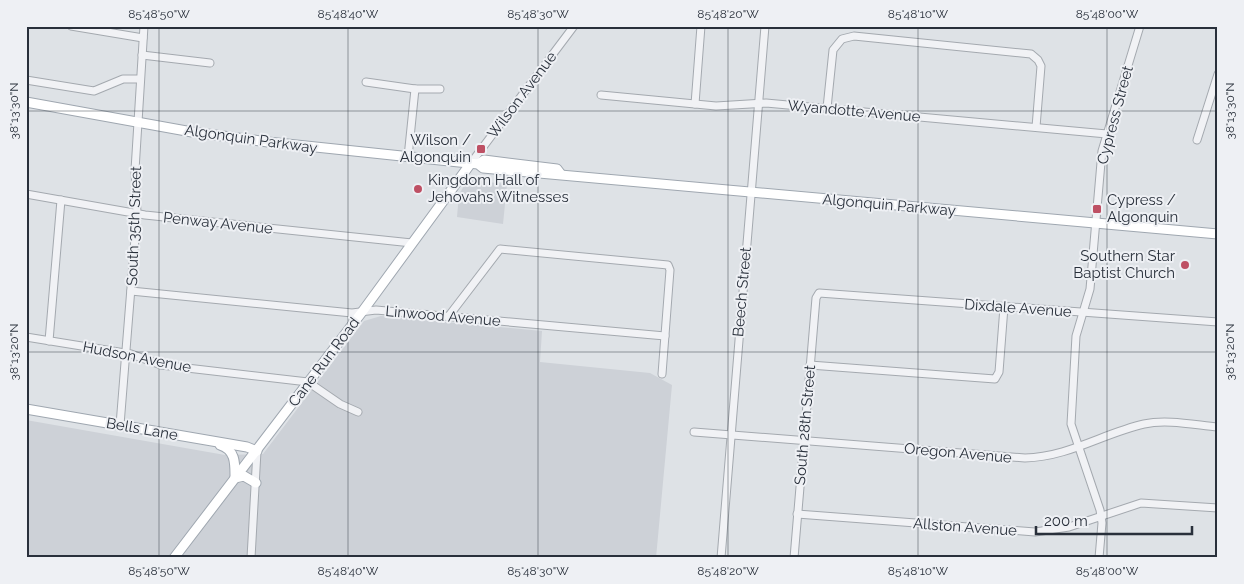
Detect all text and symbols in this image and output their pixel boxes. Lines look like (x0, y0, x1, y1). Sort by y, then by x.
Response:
text: 85°48'50"W (128, 7, 190, 21)
text: 85°48'40"W (318, 7, 379, 21)
text: 85°48'30"W (507, 7, 569, 21)
text: 85°48'20"W (697, 7, 759, 21)
text: 85°48'10"W (888, 7, 949, 21)
text: 85°48'00"W (1076, 7, 1139, 21)
street label: Wilson Avenue (484, 48, 561, 142)
street label: Cypress Street (1093, 64, 1137, 166)
text: 38°13'30"N (7, 83, 21, 139)
text: 38°13'30"N (1223, 83, 1237, 139)
street label: Wyandotte Avenue (787, 96, 921, 126)
street label: Algonquin Parkway (183, 121, 319, 157)
place label: Wilson / Algonquin (400, 131, 471, 166)
marker: Wilson / Algonquin (475, 143, 487, 155)
street label: South 35th Street (123, 166, 145, 286)
place label: Kingdom Hall of Jehovahs Witnesses (428, 171, 569, 206)
marker: Kingdom Hall of Jehovahs Witnesses (412, 183, 424, 195)
street label: Algonquin Parkway (822, 190, 956, 220)
place label: Cypress / Algonquin (1107, 191, 1178, 226)
marker: Cypress / Algonquin (1091, 203, 1103, 215)
street label: Penway Avenue (162, 208, 274, 238)
street label: Beech Street (729, 246, 755, 338)
place label: Southern Star Baptist Church (1073, 247, 1176, 282)
marker: Southern Star Baptist Church (1179, 259, 1191, 271)
street label: Dixdale Avenue (964, 295, 1072, 321)
street label: Linwood Avenue (385, 302, 502, 330)
street label: Cane Run Road (285, 314, 363, 410)
text: 38°13'20"N (7, 324, 21, 380)
text: 38°13'20"N (1223, 324, 1237, 380)
street label: Hudson Avenue (81, 338, 193, 376)
street label: South 28th Street (791, 364, 819, 486)
street label: Bells Lane (105, 414, 179, 444)
street label: Oregon Avenue (903, 439, 1013, 467)
scale bar (1036, 504, 1193, 536)
text: 200 m (1044, 512, 1088, 530)
street label: Allston Avenue (912, 514, 1018, 540)
text: 85°48'50"W (128, 564, 190, 578)
text: 85°48'40"W (318, 564, 379, 578)
text: 85°48'30"W (507, 564, 569, 578)
text: 85°48'20"W (697, 564, 759, 578)
text: 85°48'10"W (888, 564, 949, 578)
text: 85°48'00"W (1076, 564, 1139, 578)

